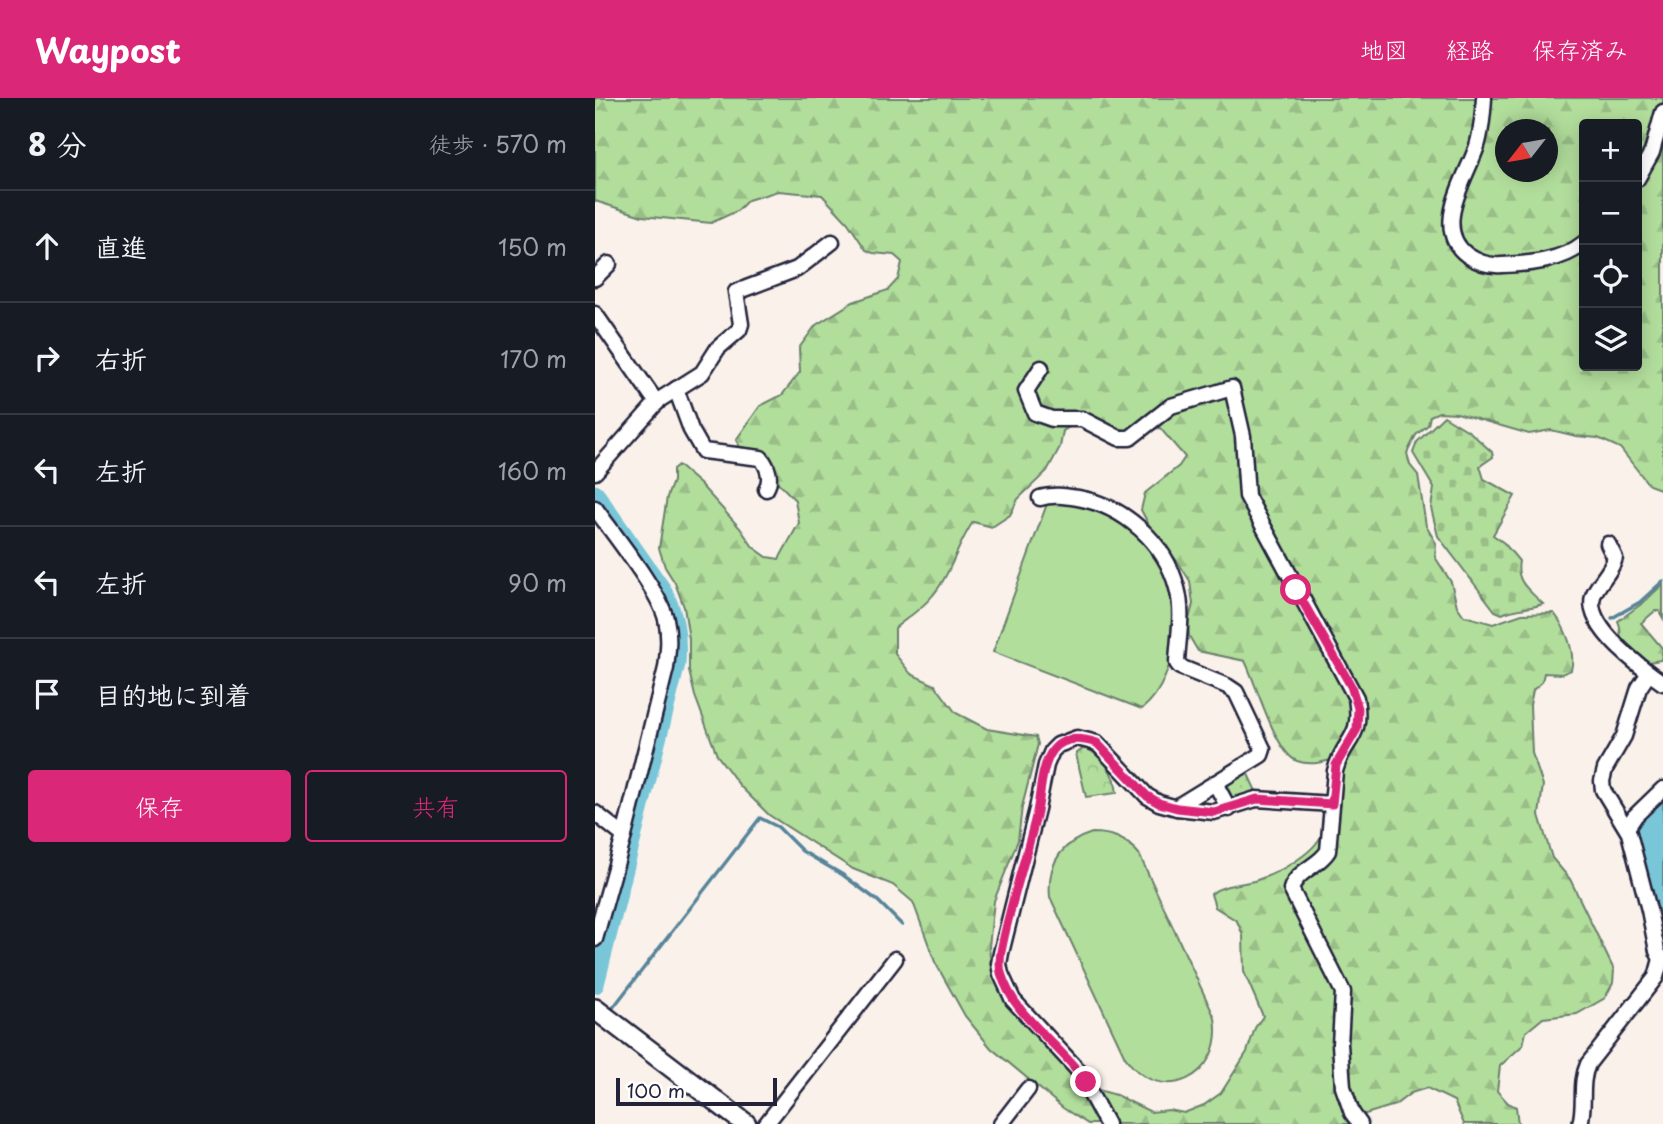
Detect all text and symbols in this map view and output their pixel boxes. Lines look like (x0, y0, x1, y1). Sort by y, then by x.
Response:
text: Waypost (35, 24, 181, 74)
text: 地図 (1360, 31, 1408, 67)
text: 経路 (1446, 31, 1494, 67)
text: 保存済み (1532, 31, 1628, 67)
north arrow (1495, 119, 1558, 182)
map controls (1579, 119, 1642, 371)
button: + (1579, 119, 1642, 182)
text: 8 分 (28, 121, 86, 166)
text: 徒歩 · 570 m (428, 126, 567, 161)
button: − (1579, 182, 1642, 245)
icon: ahead (28, 227, 66, 265)
text: 直進 (95, 227, 147, 266)
text: 150 m (498, 229, 567, 264)
button: locate (1579, 245, 1642, 308)
button: layers (1579, 308, 1642, 371)
icon: right (28, 339, 66, 377)
text: 右折 (95, 339, 147, 378)
text: 170 m (500, 341, 567, 376)
icon: left (28, 451, 66, 489)
text: 左折 (95, 451, 147, 490)
text: 160 m (498, 453, 567, 488)
icon: left (28, 563, 66, 601)
text: 左折 (95, 563, 147, 602)
text: 90 m (508, 565, 567, 600)
route start (1280, 574, 1311, 605)
icon: arrive (28, 675, 66, 713)
text: 目的地に到着 (95, 675, 251, 714)
button: 保存 (28, 770, 291, 842)
button: 共有 (305, 770, 567, 842)
route end (1070, 1066, 1101, 1097)
scale bar (616, 1075, 777, 1107)
text: 100 m (627, 1076, 685, 1104)

